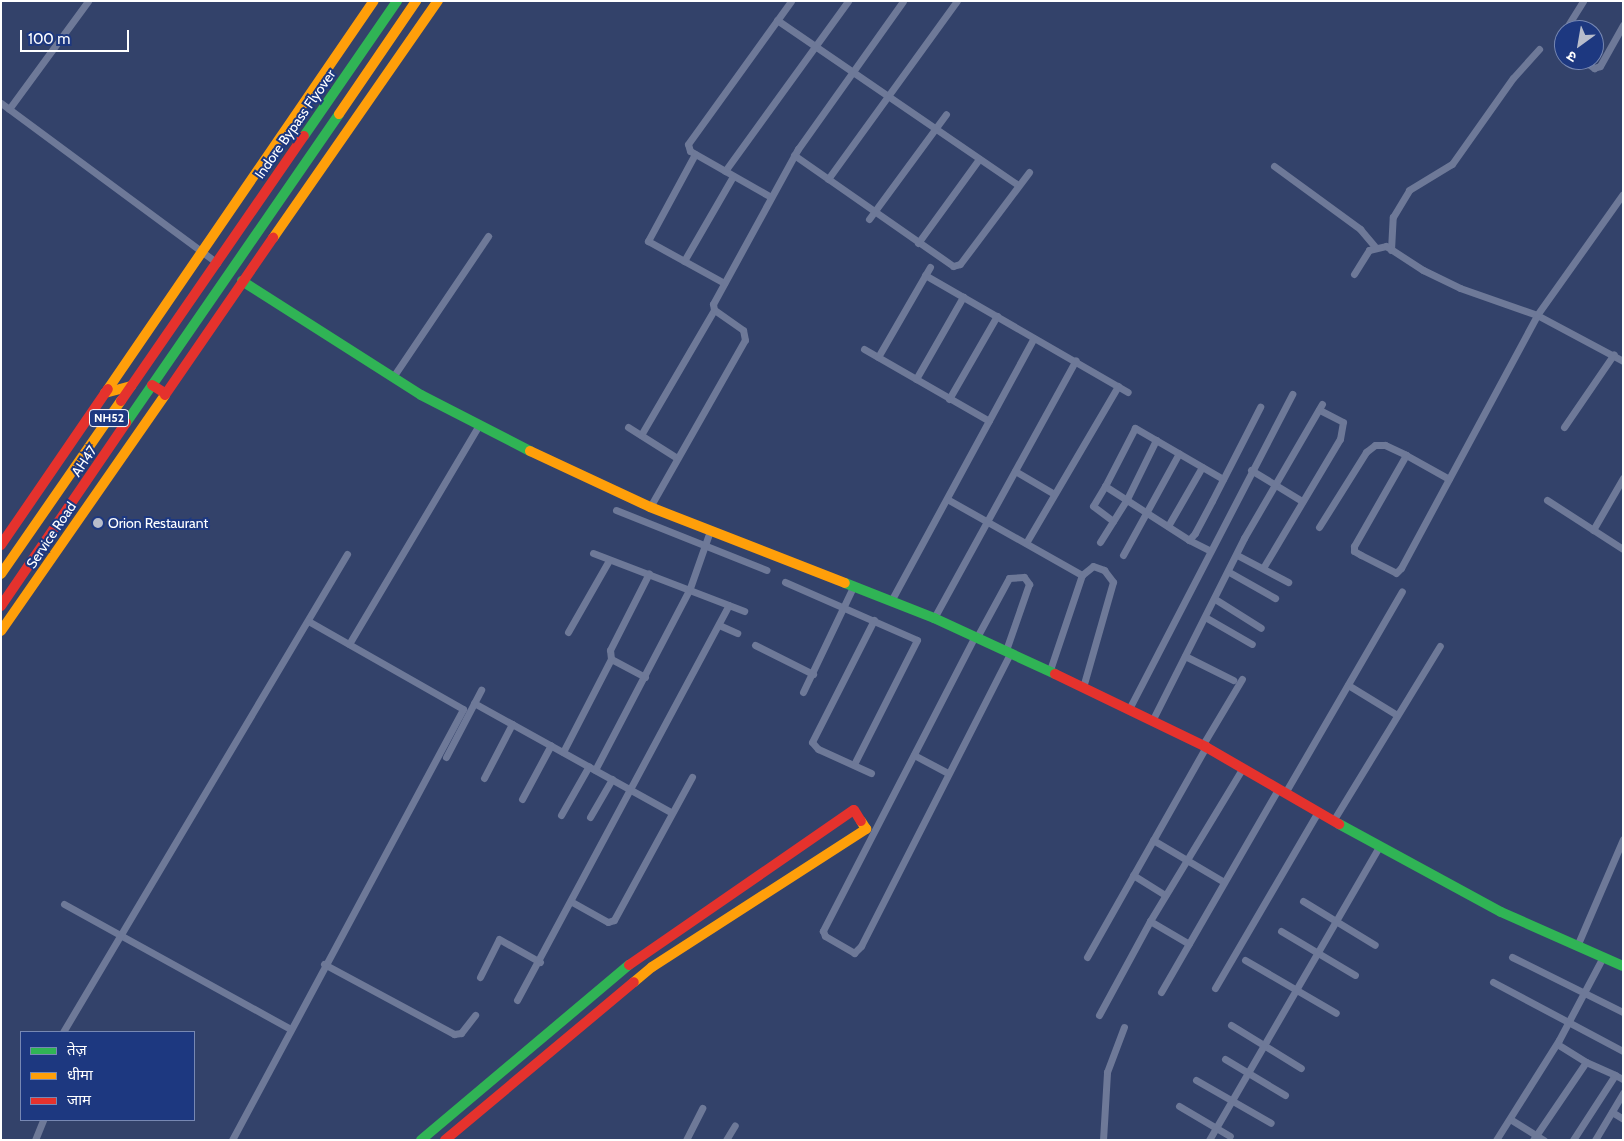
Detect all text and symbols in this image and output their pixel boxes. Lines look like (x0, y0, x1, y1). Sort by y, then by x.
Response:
scale bar (22, 20, 131, 52)
north arrow (1554, 20, 1604, 70)
text: 100 m (28, 30, 70, 48)
text: उ (1563, 47, 1580, 67)
street label: Indore Bypass Flyover (251, 66, 339, 182)
road number: NH52 (88, 408, 130, 428)
street label: AH47 (68, 442, 100, 480)
street label: Service Road (23, 499, 79, 571)
place label: Orion Restaurant (108, 515, 208, 531)
marker: Orion Restaurant (92, 517, 104, 529)
legend (20, 1031, 195, 1121)
text: तेज़ (67, 1041, 87, 1059)
text: धीमा (67, 1066, 93, 1084)
text: जाम (67, 1091, 91, 1109)

